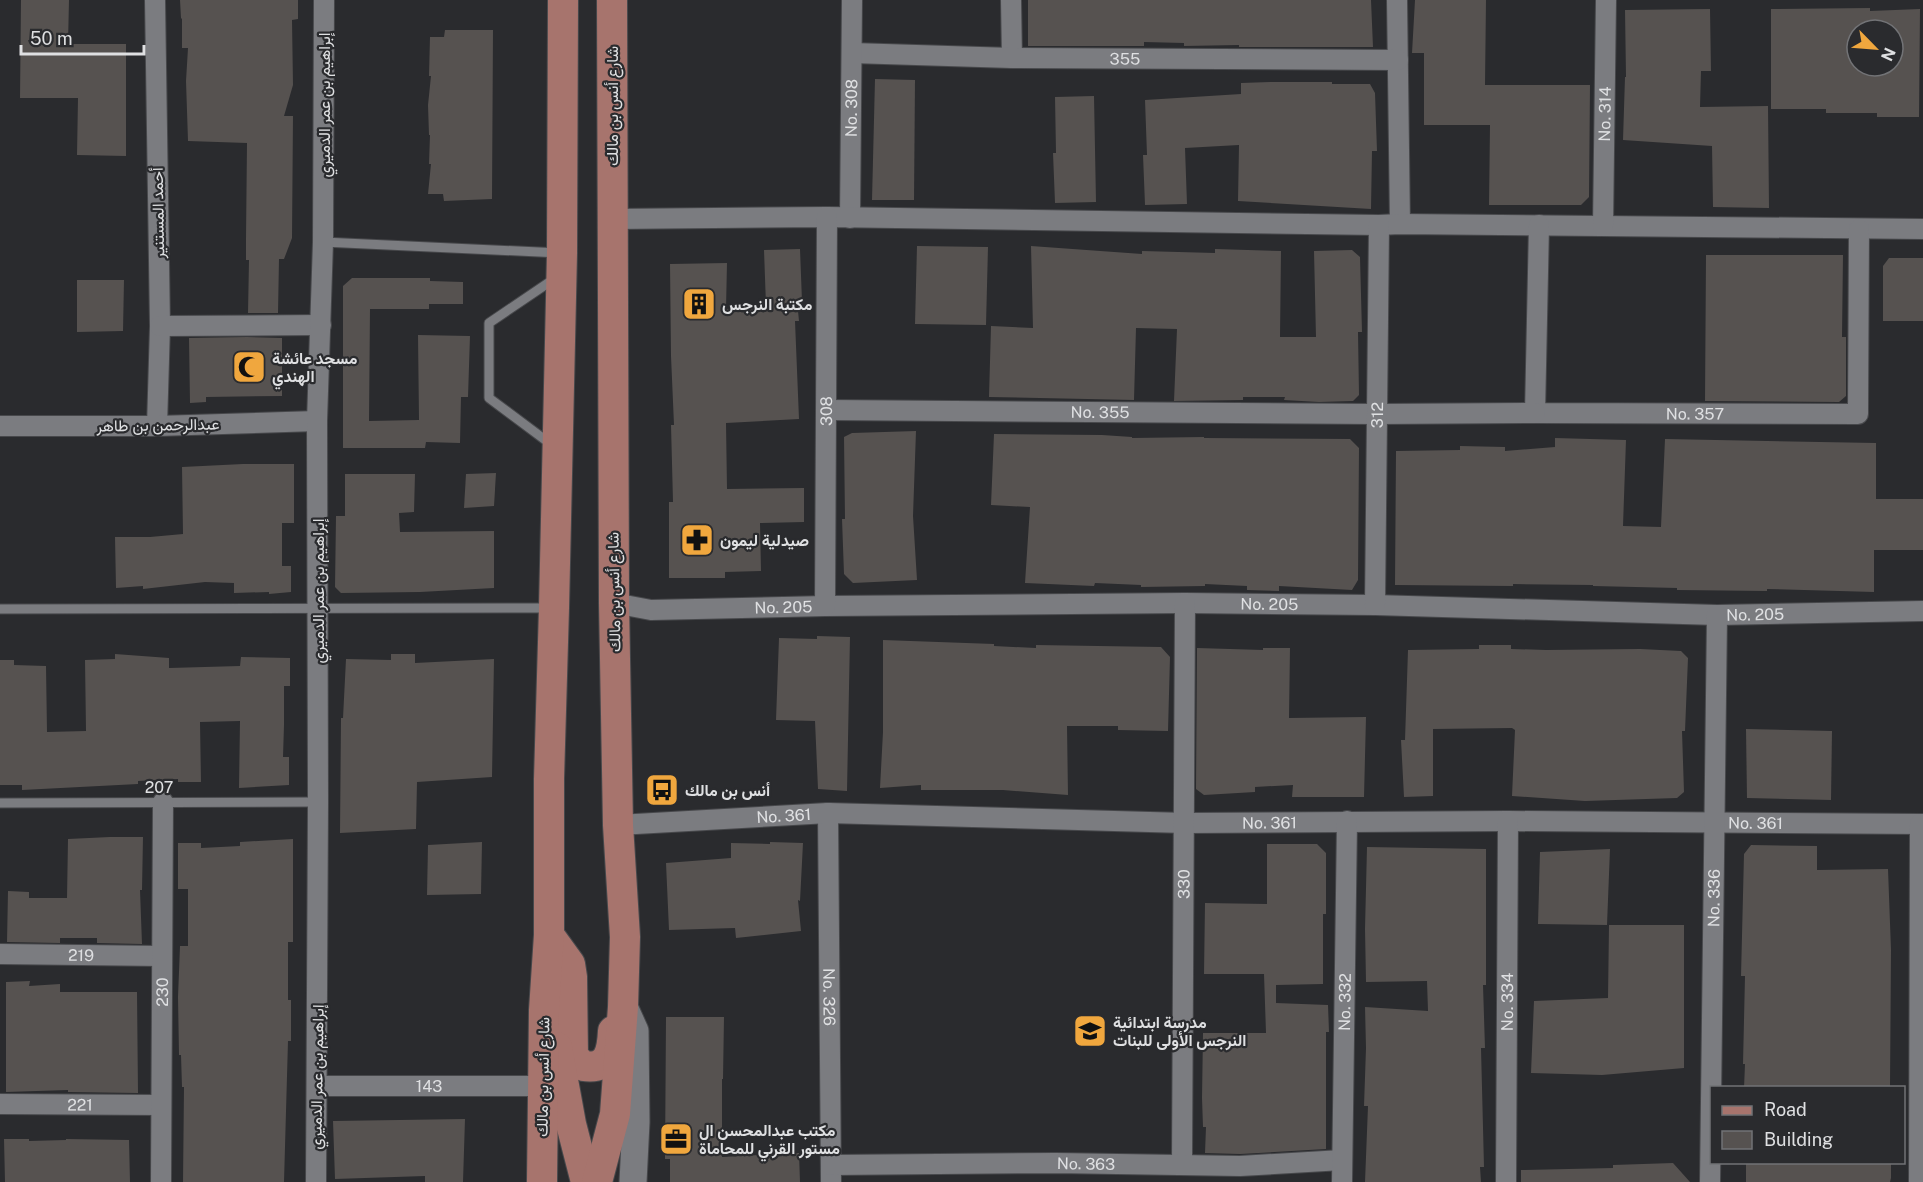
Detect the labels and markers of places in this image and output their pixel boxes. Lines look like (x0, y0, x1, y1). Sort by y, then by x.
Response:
building icon: مكتبة النرجس (681, 286, 717, 322)
place label: مكتبة النرجس (722, 295, 813, 315)
mosque icon: مسجد عائشة الهندي (231, 349, 267, 385)
place label: مسجد عائشة الهندي (272, 349, 358, 390)
pharmacy icon: صيدلية ليمون (679, 522, 715, 558)
place label: صيدلية ليمون (720, 531, 809, 551)
bus stop icon: أنس بن مالك (644, 772, 680, 808)
place label: أنس بن مالك (685, 781, 770, 800)
school or university icon: مدرسة ابتدائية النرجس الأولى للبنات (1072, 1013, 1108, 1049)
place label: مدرسة ابتدائية النرجس الأولى للبنات (1113, 1013, 1246, 1051)
office icon: مكتب عبدالمحسن ال مستور القرني للمحاماة (658, 1121, 694, 1157)
place label: مكتب عبدالمحسن ال مستور القرني للمحاماة (699, 1121, 840, 1162)

